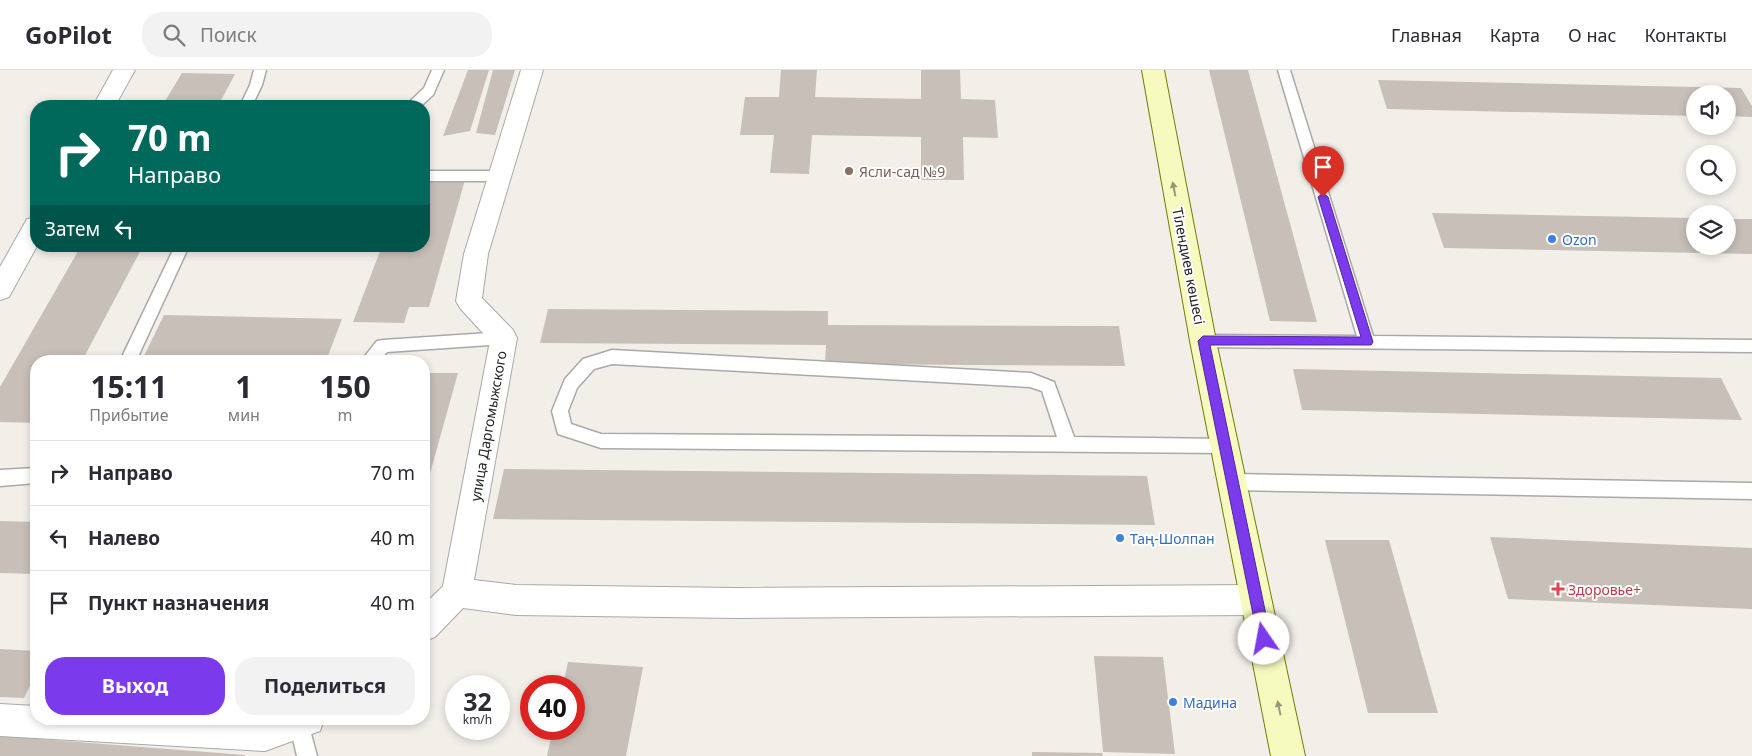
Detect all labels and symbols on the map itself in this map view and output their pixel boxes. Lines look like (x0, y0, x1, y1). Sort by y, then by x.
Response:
pin (1302, 146, 1344, 197)
place label: Ясли-сад №9 (859, 162, 945, 181)
marker: Ясли-сад №9 (843, 165, 855, 177)
one-way arrow (1170, 180, 1178, 196)
street label: Тілендиев көшесі (1168, 206, 1210, 326)
place label: Ozon (1562, 230, 1597, 249)
marker: Ozon (1546, 233, 1558, 245)
street label: улица Даргомыжского (465, 349, 511, 503)
place label: Таң-Шолпан (1130, 529, 1215, 548)
marker: Таң-Шолпан (1114, 532, 1126, 544)
place label: Здоровье+ (1568, 580, 1641, 599)
marker: Здоровье+ (1552, 583, 1564, 595)
position arrow (1237, 612, 1289, 664)
speed limit sign: 40 (520, 675, 585, 740)
place label: Мадина (1183, 693, 1237, 712)
marker: Мадина (1167, 696, 1179, 708)
one-way arrow (1274, 700, 1282, 716)

